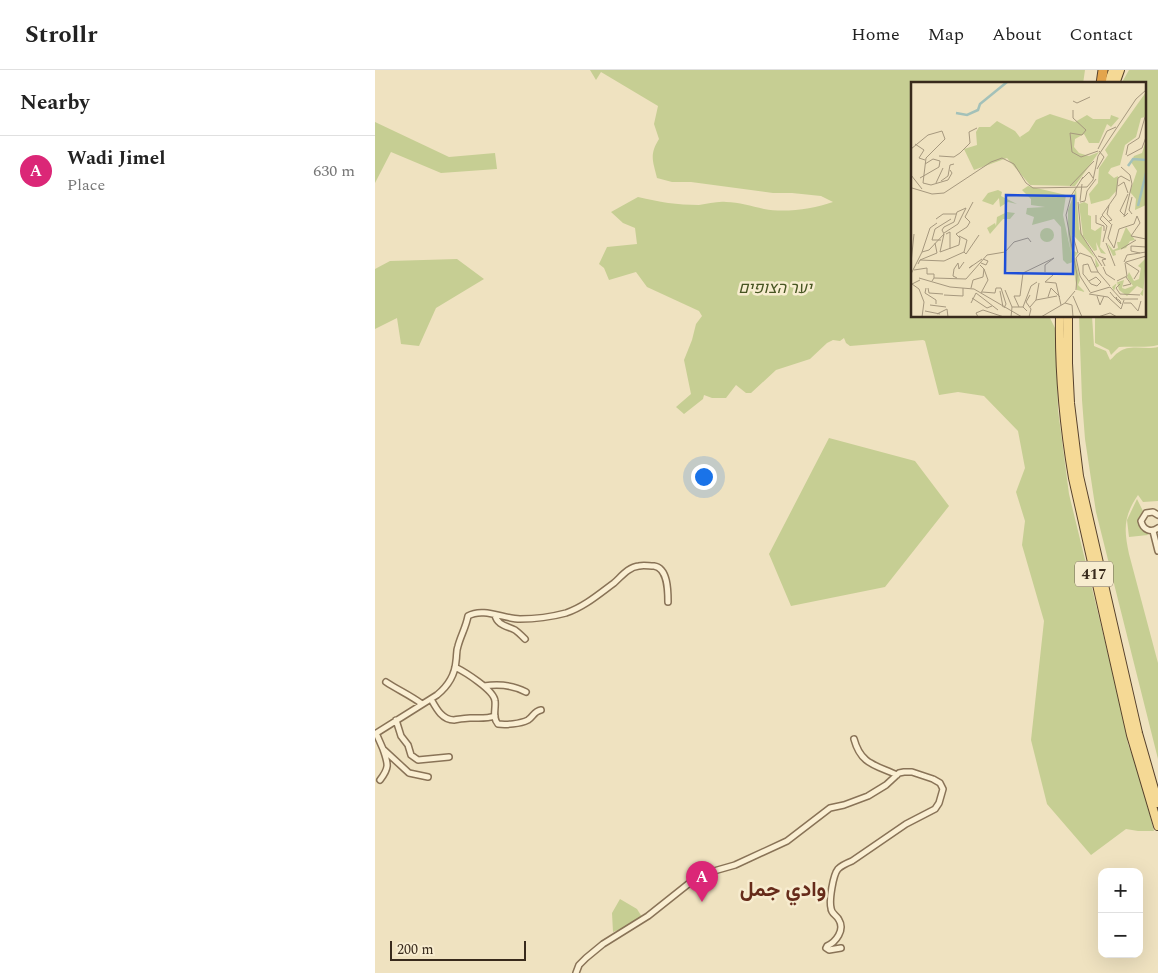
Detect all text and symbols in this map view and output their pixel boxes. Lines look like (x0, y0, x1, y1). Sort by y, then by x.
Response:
text: Strollr (25, 17, 97, 53)
text: Home (851, 21, 900, 48)
text: Map (928, 21, 964, 48)
text: About (992, 21, 1042, 48)
text: Contact (1070, 21, 1133, 48)
inset map (911, 82, 1145, 318)
text: Nearby (20, 87, 90, 119)
text: Wadi Jimel (67, 144, 165, 173)
text: A (30, 159, 42, 183)
text: 630 m (313, 159, 355, 183)
text: Place (67, 173, 105, 197)
park label: יער הצופים (738, 276, 813, 300)
your location (691, 464, 717, 490)
road number: 417 (1075, 562, 1113, 586)
pin: A (686, 861, 718, 902)
map controls (1098, 868, 1143, 958)
button: + (1098, 868, 1143, 913)
district label: وادي جمل (740, 874, 826, 906)
button: − (1098, 913, 1143, 958)
scale bar (390, 938, 526, 961)
text: 200 m (397, 939, 434, 960)

